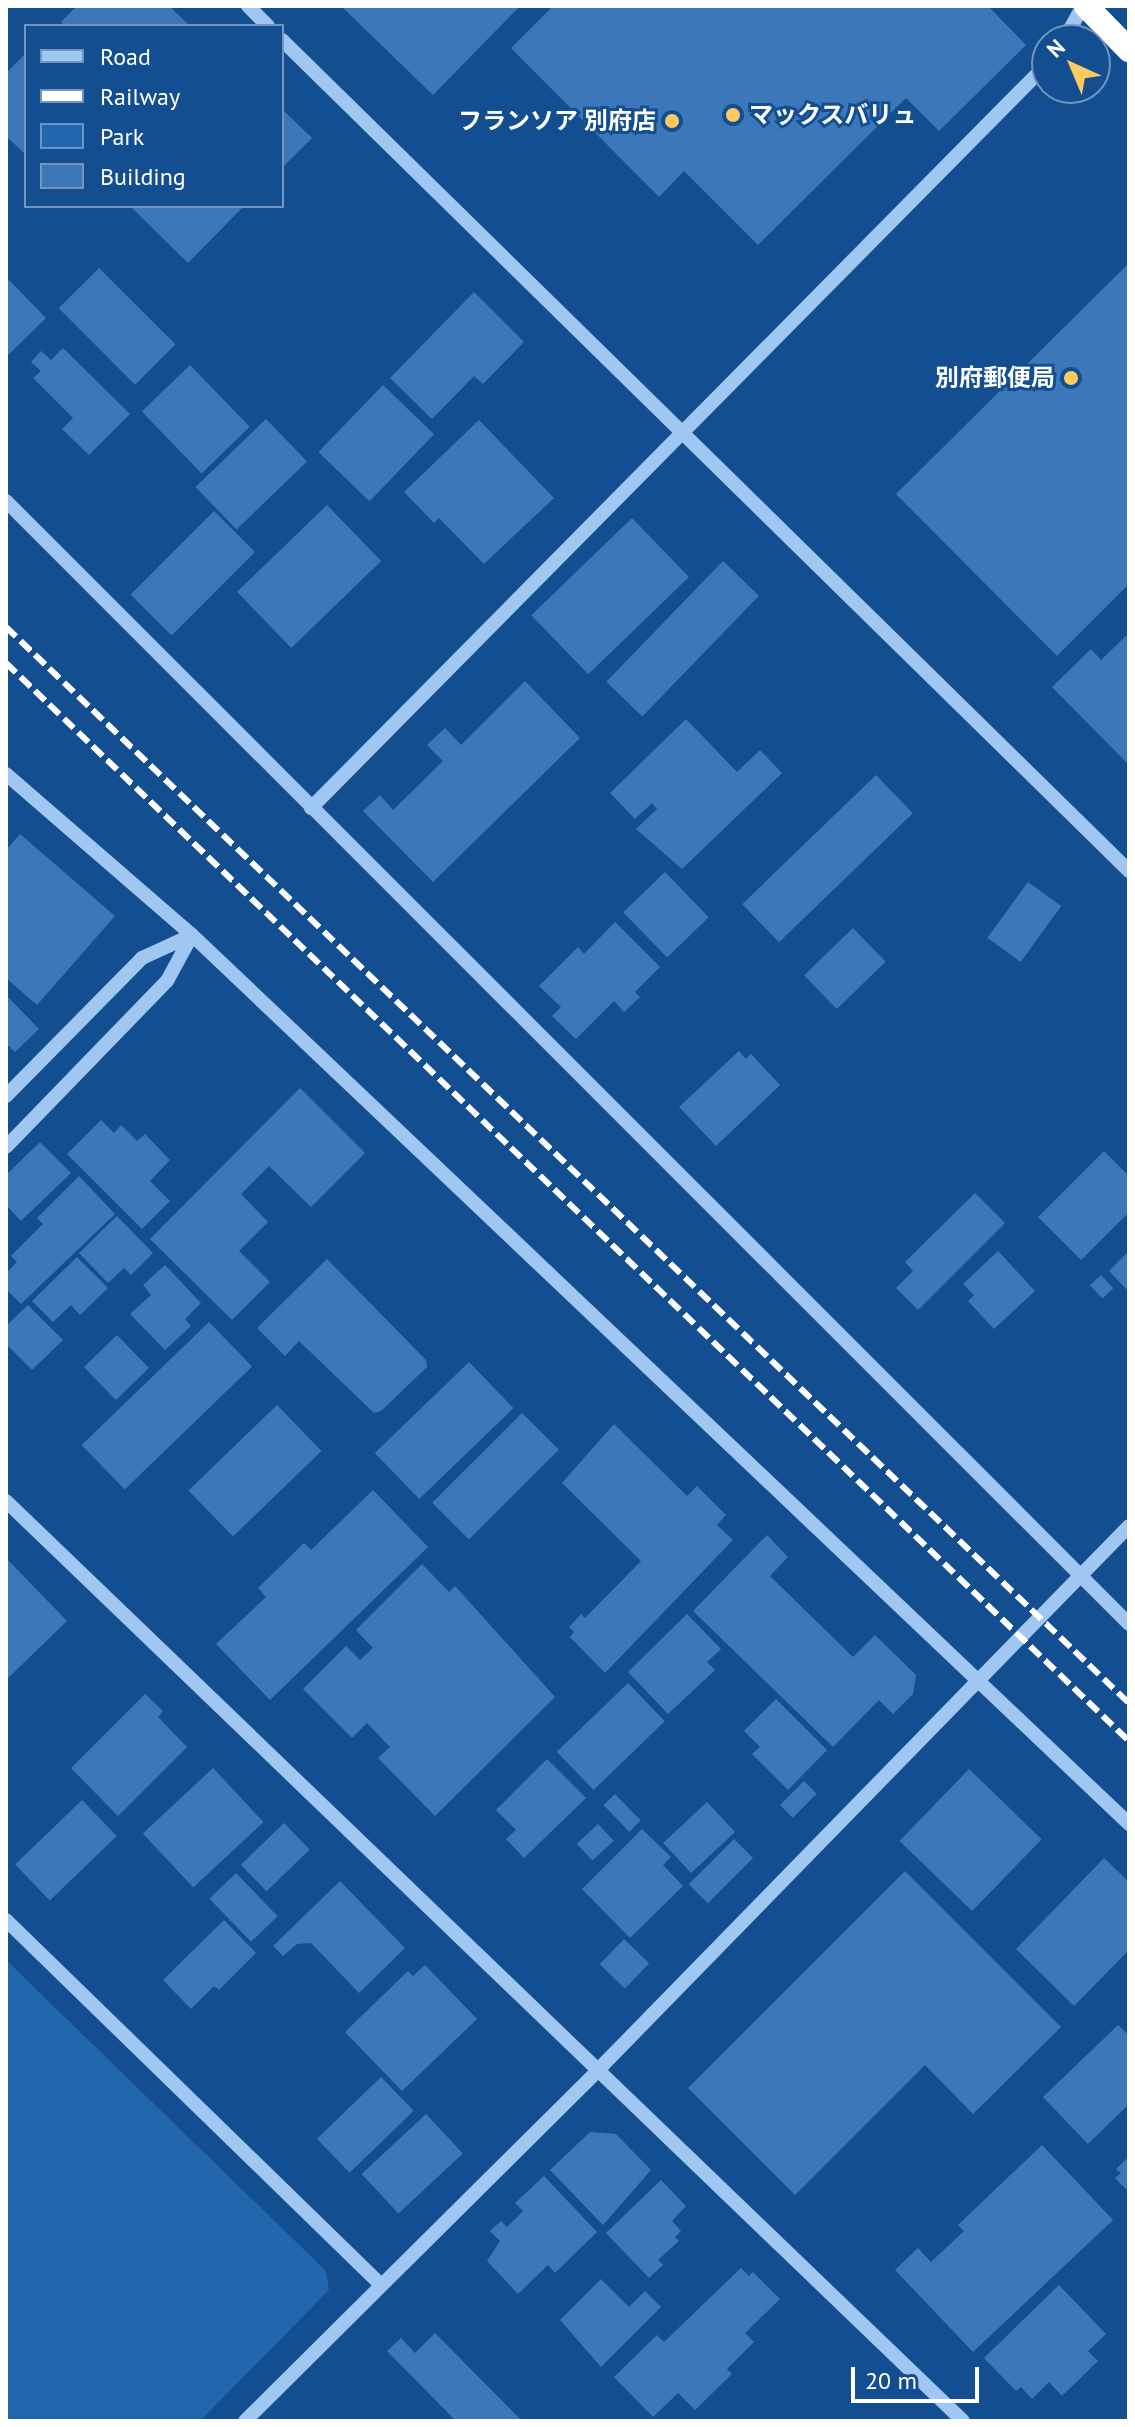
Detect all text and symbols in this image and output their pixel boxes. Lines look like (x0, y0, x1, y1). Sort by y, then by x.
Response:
legend (24, 24, 284, 208)
north arrow (1031, 24, 1111, 104)
text: N (1041, 33, 1071, 63)
text: Road (100, 41, 151, 72)
text: Railway (100, 81, 180, 112)
place label: マックスバリュ (749, 101, 917, 129)
marker: マックスバリュ (724, 106, 742, 124)
place label: フランソア 別府店 (458, 107, 656, 135)
marker: フランソア 別府店 (663, 112, 681, 130)
text: Park (100, 121, 144, 152)
text: Building (100, 161, 186, 192)
place label: 別府郵便局 (935, 364, 1055, 392)
marker: 別府郵便局 (1062, 369, 1080, 387)
scale bar (855, 2351, 983, 2401)
text: 20 m (865, 2365, 917, 2396)

